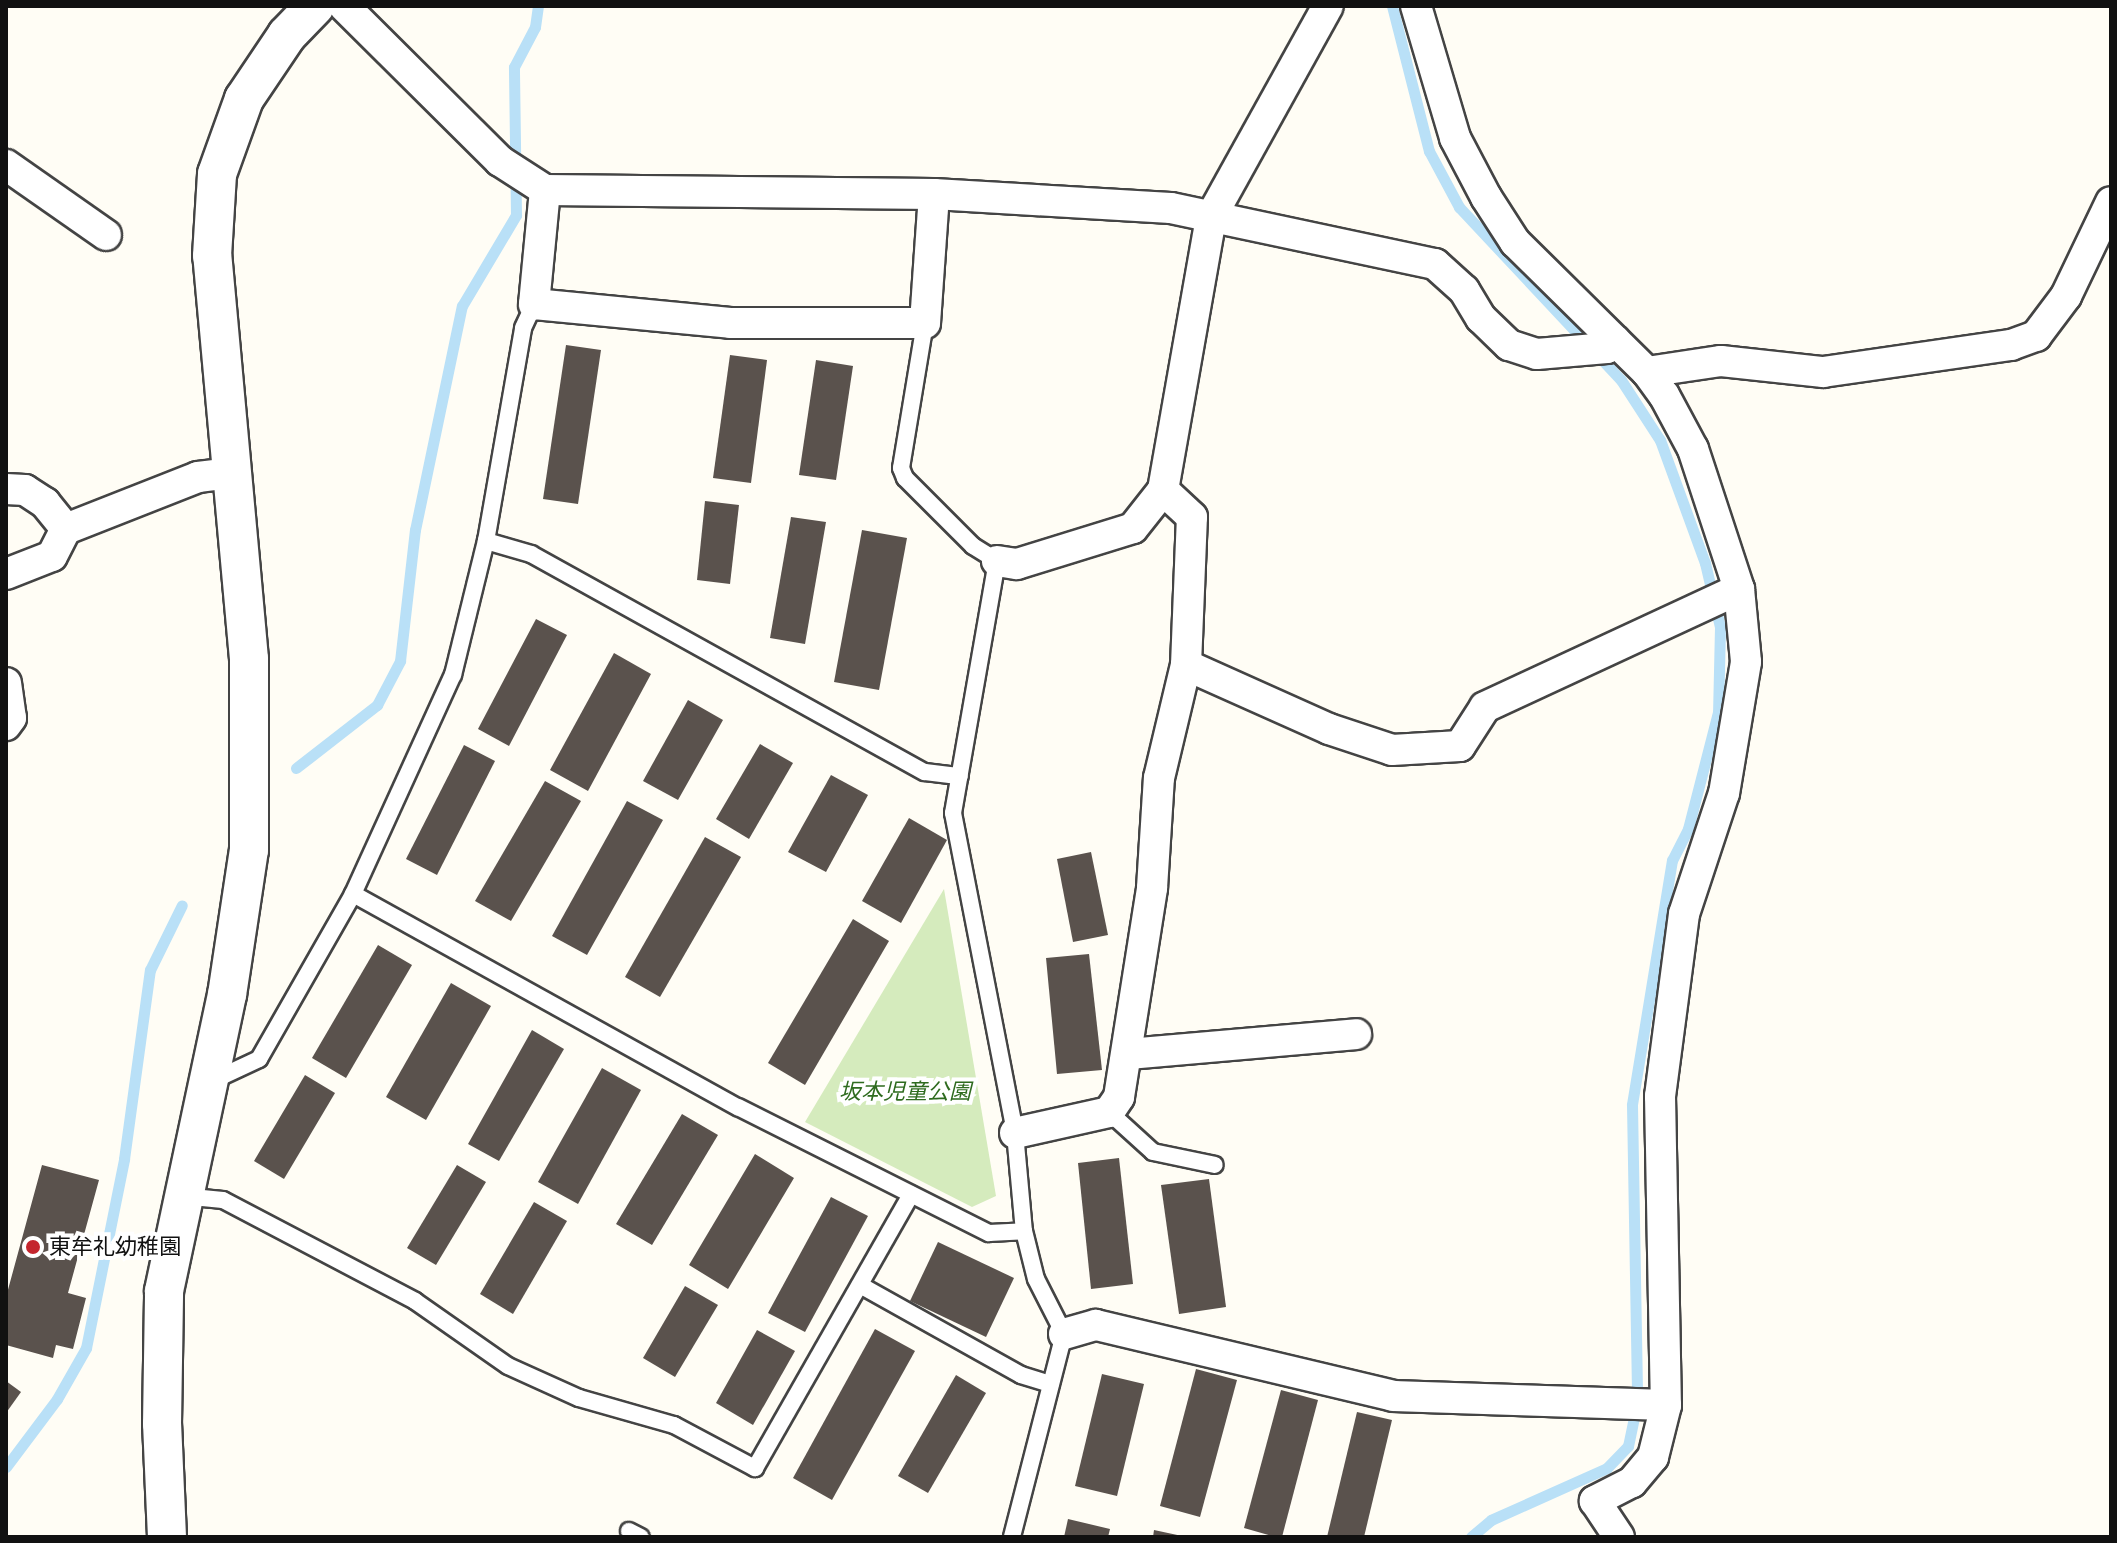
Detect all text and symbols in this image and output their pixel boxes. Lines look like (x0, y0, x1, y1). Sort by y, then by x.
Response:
park label: 坂本児童公園 (839, 1079, 971, 1105)
place label: 東牟礼幼稚園 (49, 1234, 181, 1260)
marker: 東牟礼幼稚園 (24, 1238, 42, 1256)

